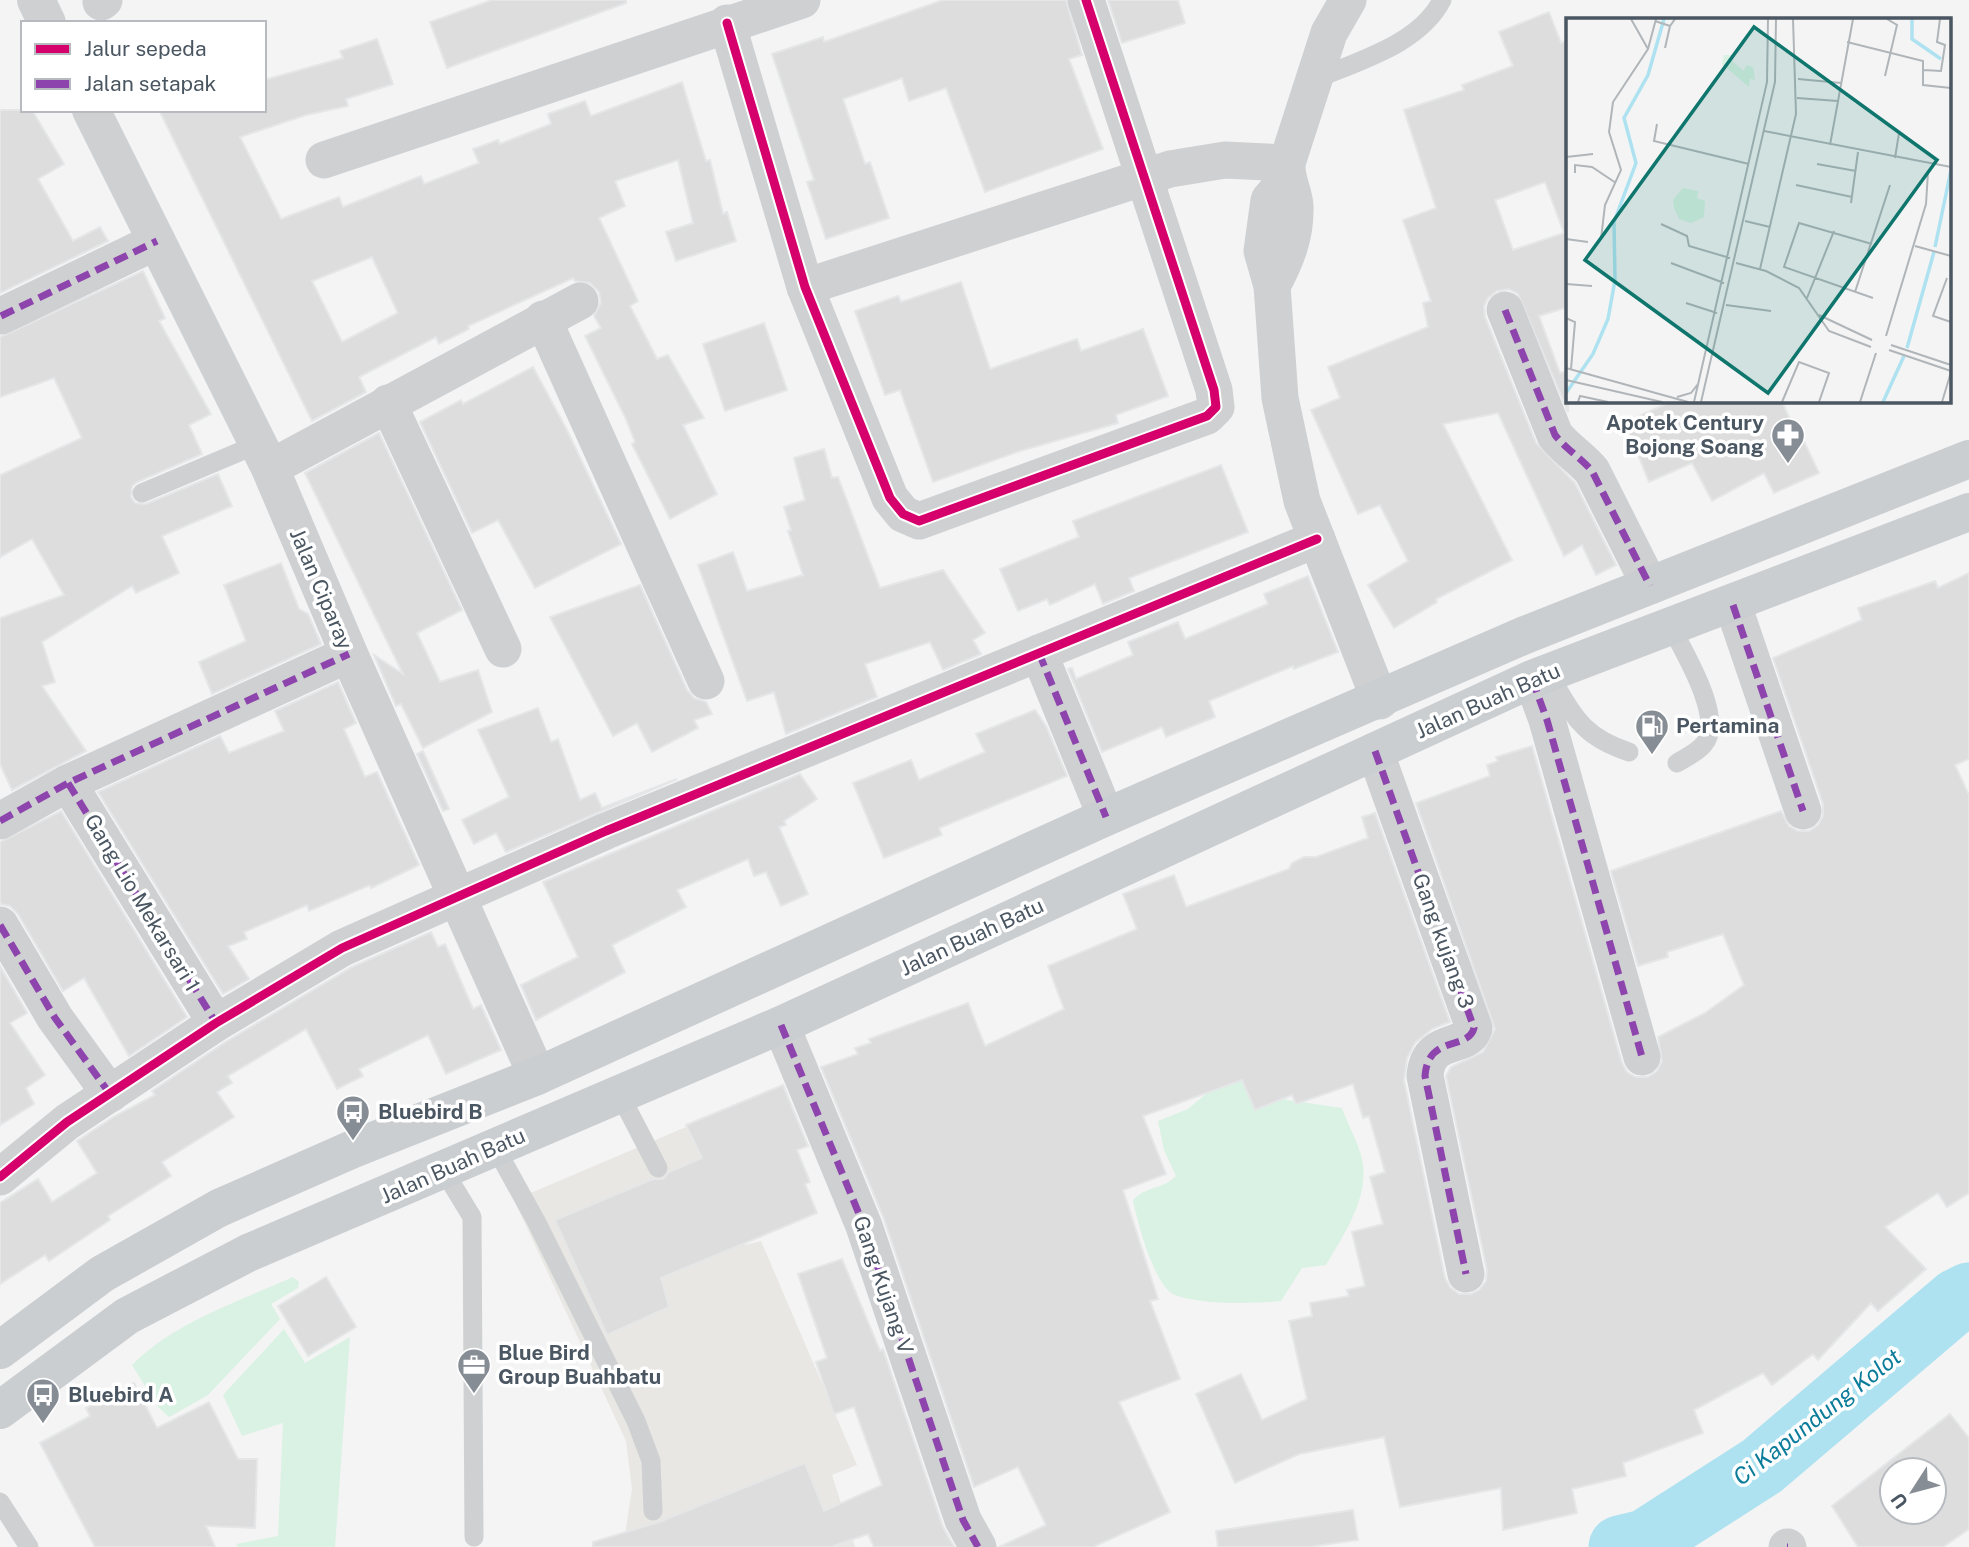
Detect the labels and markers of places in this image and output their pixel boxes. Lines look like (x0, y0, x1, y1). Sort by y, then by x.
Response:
place label: Apotek Century Bojong Soang (1606, 410, 1764, 459)
pharmacy icon: Apotek Century Bojong Soang (1769, 416, 1807, 465)
fuel station icon: Pertamina (1633, 707, 1671, 756)
place label: Pertamina (1676, 713, 1779, 738)
bus stop icon: Bluebird B (334, 1093, 372, 1142)
place label: Bluebird B (378, 1099, 483, 1124)
place label: Blue Bird Group Buahbatu (498, 1340, 661, 1389)
office icon: Blue Bird Group Buahbatu (455, 1346, 493, 1395)
bus stop icon: Bluebird A (24, 1376, 62, 1425)
place label: Bluebird A (68, 1382, 174, 1407)

